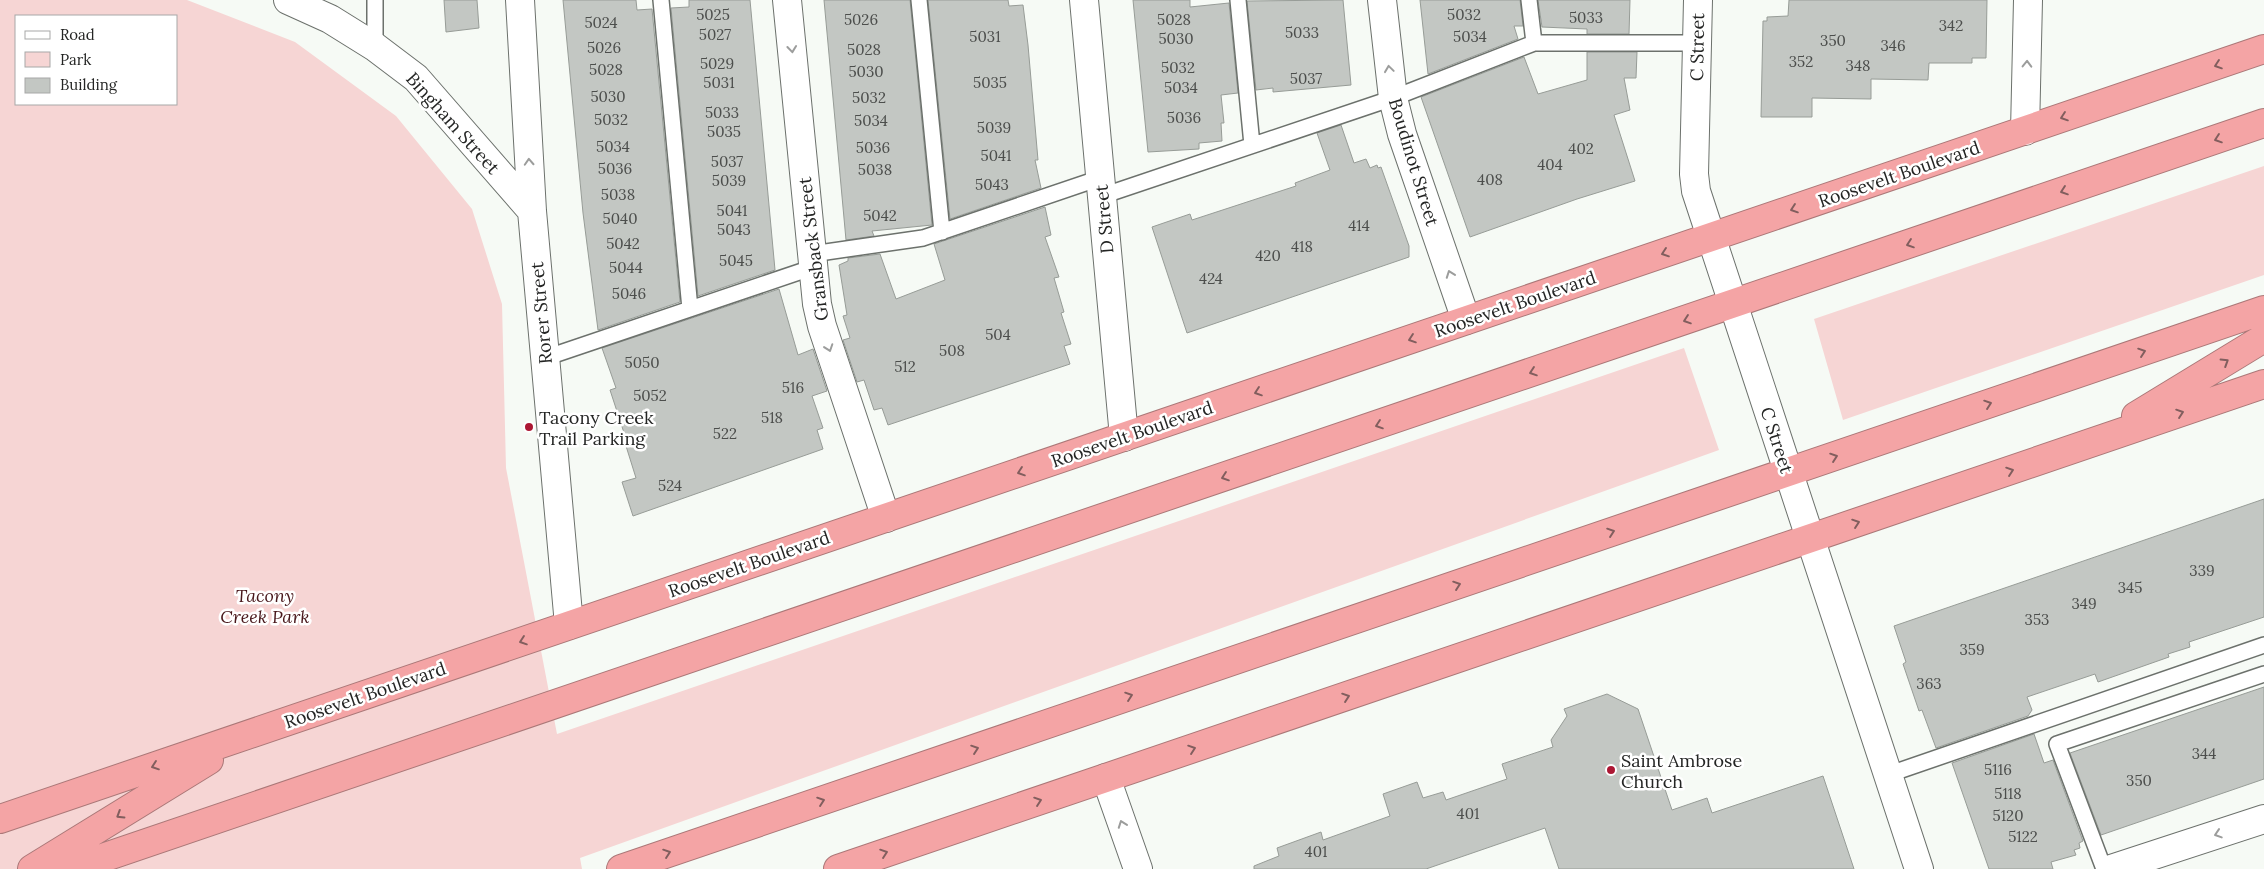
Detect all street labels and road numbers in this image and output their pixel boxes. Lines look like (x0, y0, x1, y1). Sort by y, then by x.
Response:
street label: C Street (1685, 13, 1709, 81)
street label: Bingham Street (401, 67, 505, 179)
street label: Boudinot Street (1384, 95, 1444, 229)
street label: Roosevelt Boulevard (1815, 136, 1983, 212)
street label: Gransback Street (793, 176, 833, 322)
street label: D Street (1090, 184, 1118, 254)
street label: Rorer Street (525, 261, 557, 365)
street label: Roosevelt Boulevard (1431, 266, 1599, 342)
street label: Roosevelt Boulevard (1048, 396, 1216, 472)
street label: C Street (1756, 404, 1799, 476)
street label: Roosevelt Boulevard (665, 526, 833, 602)
street label: Roosevelt Boulevard (281, 657, 449, 733)

